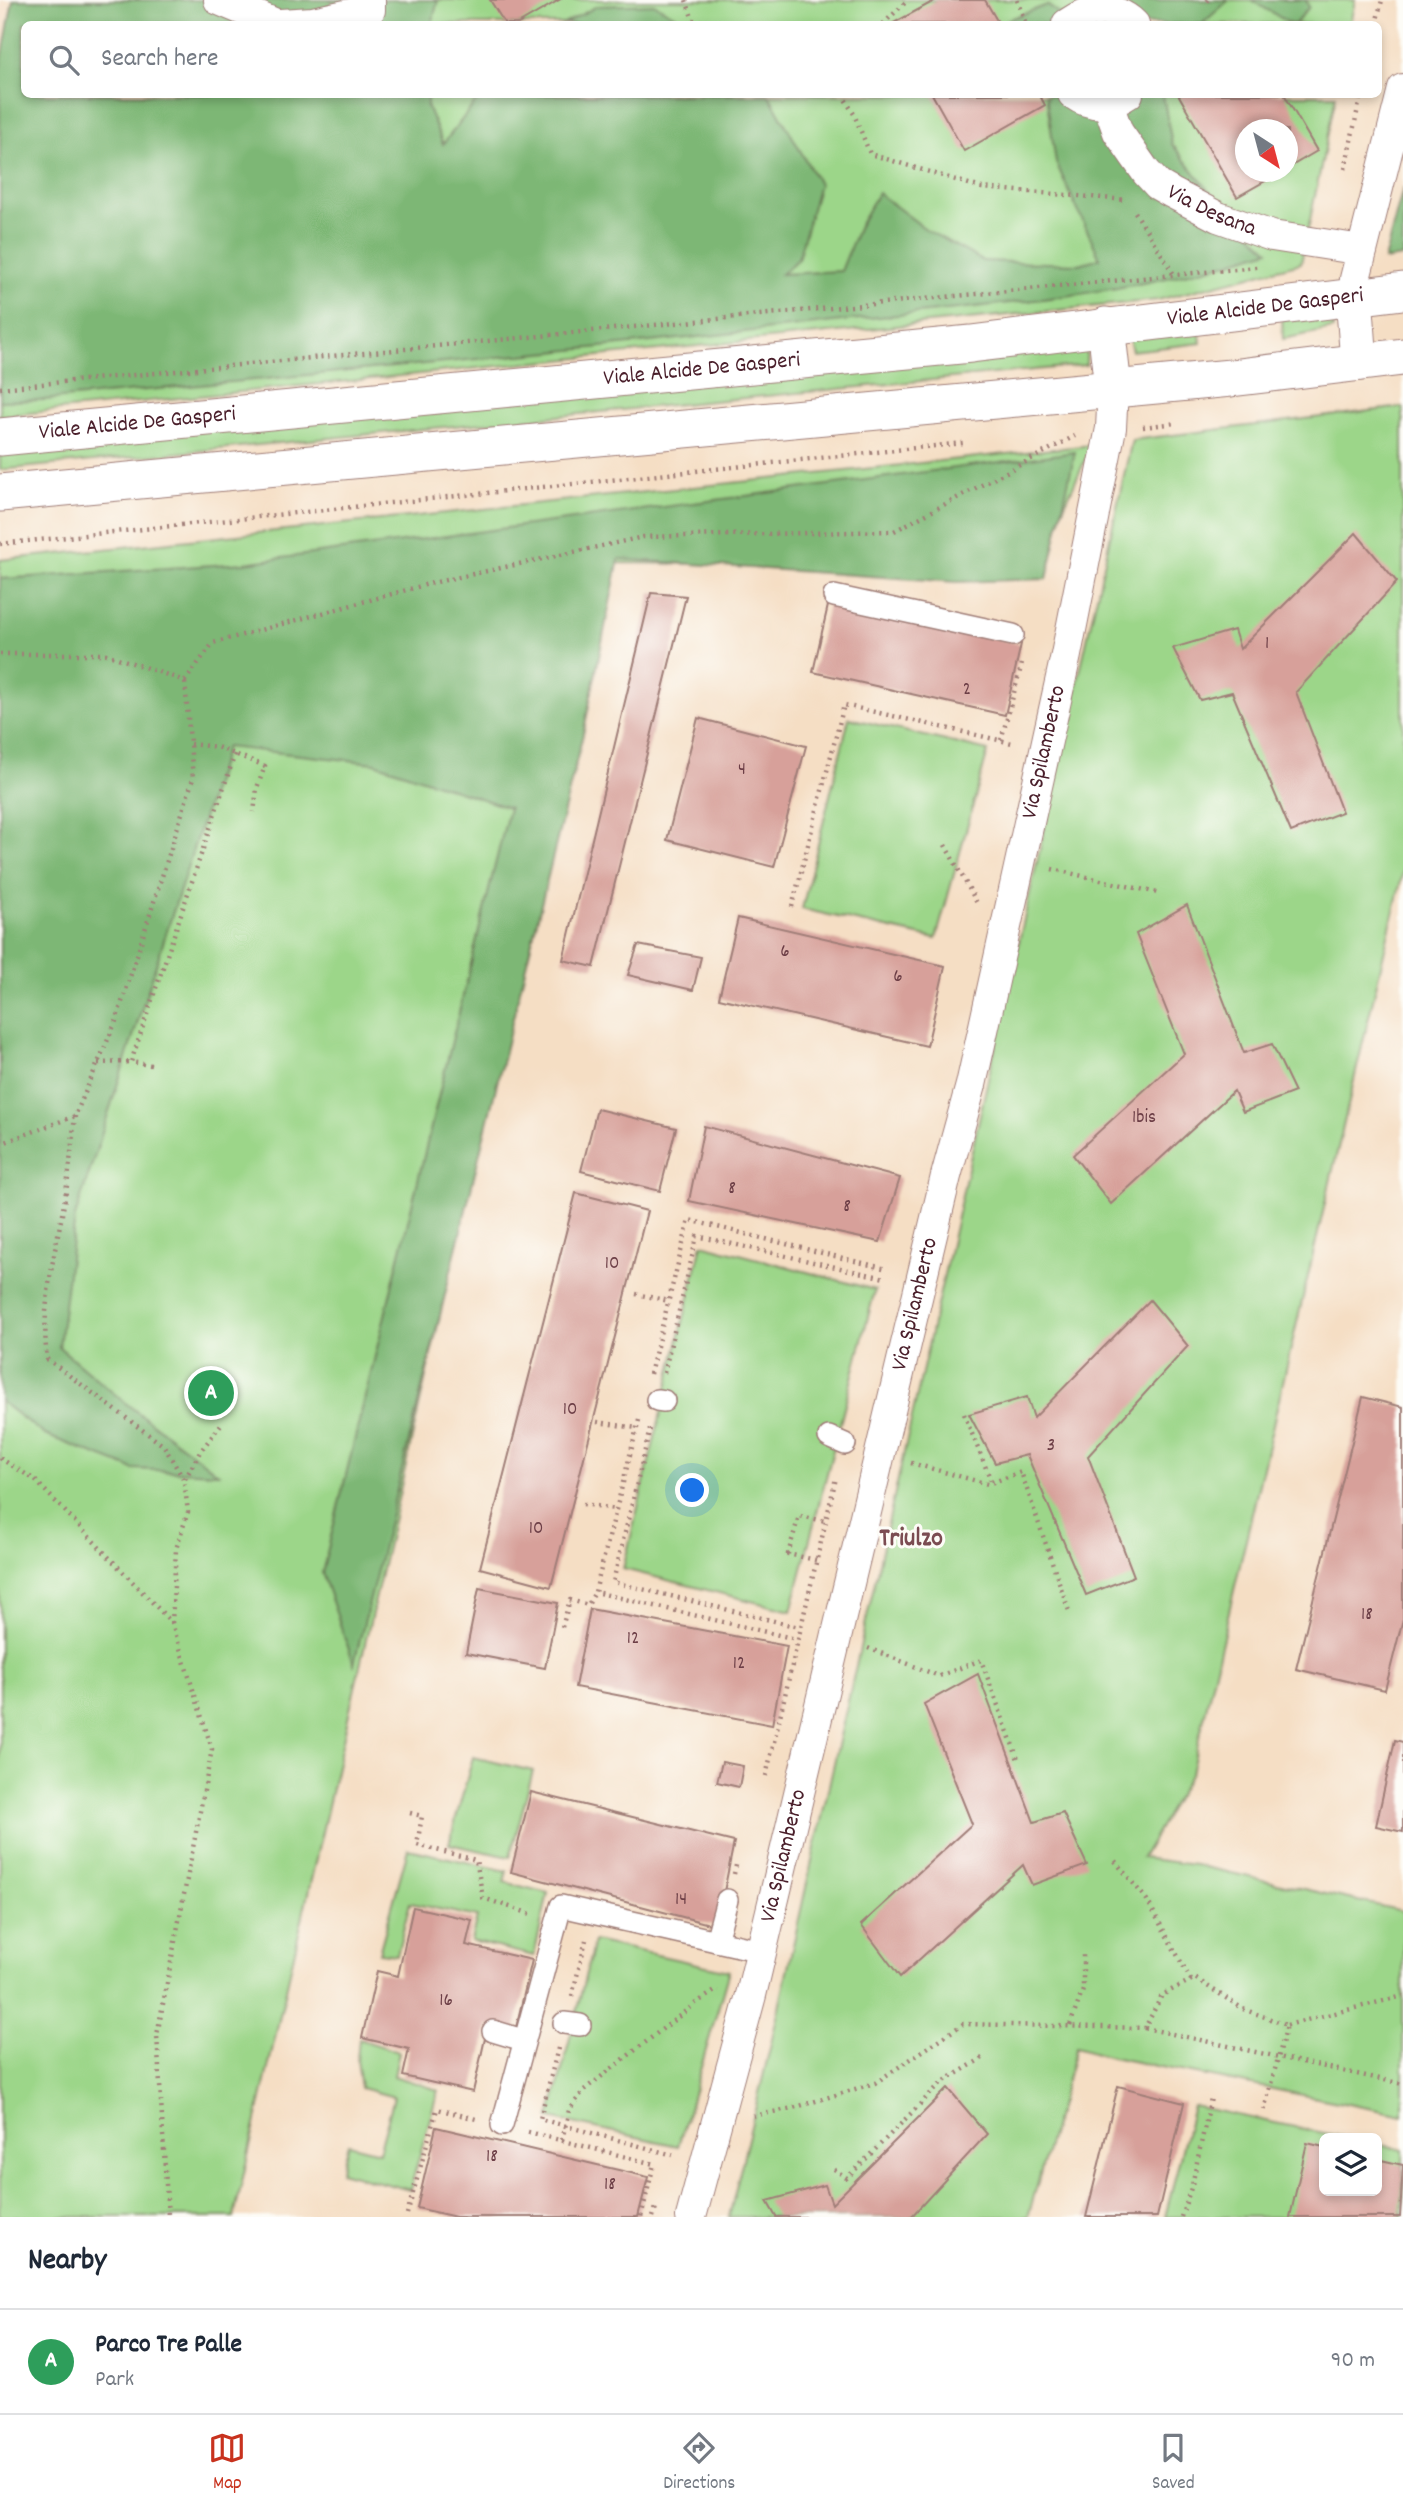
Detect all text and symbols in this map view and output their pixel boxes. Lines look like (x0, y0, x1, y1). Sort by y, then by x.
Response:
search box (21, 21, 1382, 98)
icon: search (45, 41, 83, 79)
text: Search here (101, 41, 219, 78)
north arrow (1235, 119, 1298, 182)
street label: Via Desana (1161, 177, 1262, 246)
street label: Viale Alcide De Gasperi (1165, 279, 1365, 336)
street label: Viale Alcide De Gasperi (602, 344, 802, 396)
street label: Viale Alcide De Gasperi (37, 398, 237, 450)
house number: 1 (1265, 631, 1269, 658)
house number: 2 (963, 677, 971, 704)
street label: Via Spilamberto (1014, 682, 1075, 822)
house number: 4 (738, 757, 746, 784)
house number: 6 (780, 939, 790, 966)
house number: 6 (893, 964, 903, 991)
house number: 1bis (1132, 1105, 1156, 1132)
house number: 8 (728, 1176, 736, 1203)
house number: 8 (843, 1194, 851, 1221)
street label: Via Spilamberto (884, 1234, 947, 1374)
house number: 10 (605, 1251, 619, 1278)
pin: A (188, 1367, 234, 1419)
house number: 10 (563, 1397, 577, 1424)
house number: 3 (1047, 1433, 1055, 1460)
your location (675, 1473, 709, 1507)
house number: 10 (529, 1516, 543, 1543)
district label: Triulzo (879, 1521, 943, 1558)
house number: 18 (1361, 1602, 1373, 1629)
house number: 12 (627, 1626, 639, 1653)
house number: 12 (733, 1651, 745, 1678)
street label: Via Spilamberto (752, 1786, 816, 1926)
house number: 14 (675, 1887, 687, 1914)
house number: 16 (439, 1988, 453, 2015)
map controls (1319, 2133, 1382, 2196)
button: layers (1319, 2133, 1382, 2196)
house number: 18 (486, 2144, 498, 2171)
house number: 18 (604, 2172, 616, 2199)
text: Nearby (28, 2241, 106, 2284)
text: Parco Tre Palle (95, 2327, 242, 2364)
text: A (45, 2345, 57, 2378)
text: 90 m (1331, 2345, 1375, 2378)
text: Park (95, 2364, 134, 2397)
tab: Map (208, 2429, 246, 2498)
tab: Directions (663, 2429, 735, 2498)
tab: Saved (1152, 2429, 1195, 2498)

